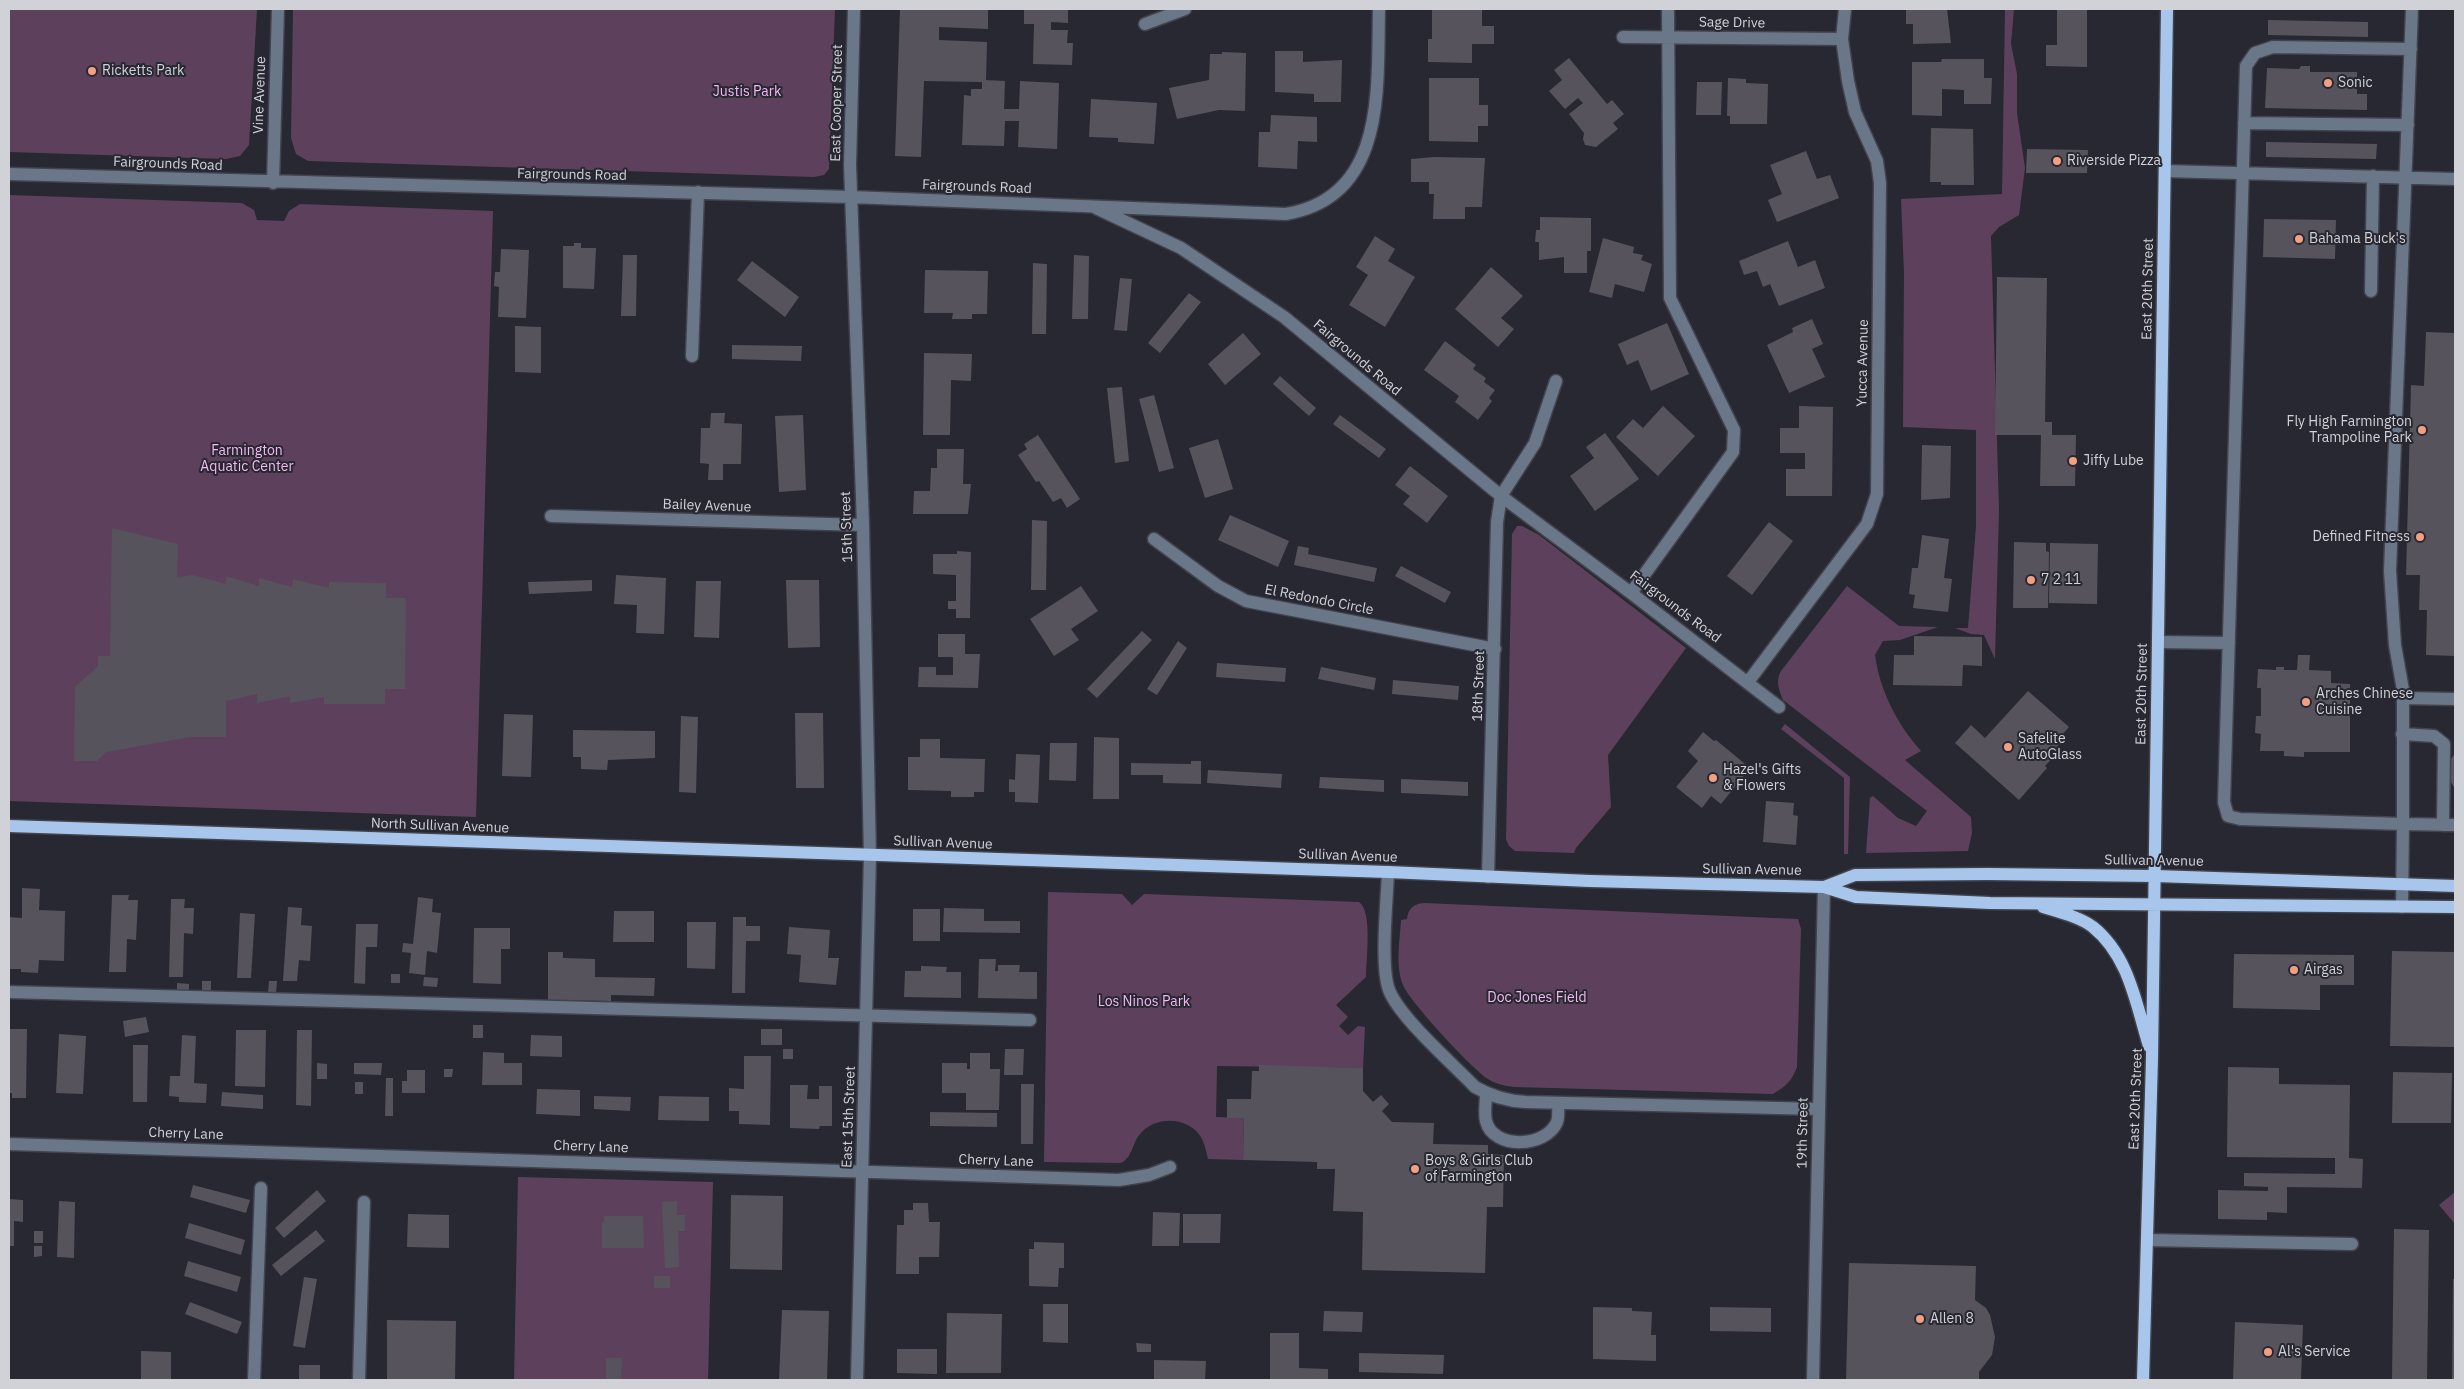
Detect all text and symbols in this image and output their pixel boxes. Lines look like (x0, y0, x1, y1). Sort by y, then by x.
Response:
street label: Sage Drive (1699, 14, 1765, 32)
street label: East Cooper Street (828, 44, 846, 162)
street label: Vine Avenue (250, 56, 270, 134)
place label: Ricketts Park (102, 63, 184, 79)
marker: Ricketts Park (86, 65, 98, 77)
place label: Sonic (2338, 75, 2372, 91)
marker: Sonic (2322, 77, 2334, 89)
park label: Justis Park (713, 84, 781, 100)
place label: Riverside Pizza (2067, 153, 2161, 169)
street label: Fairgrounds Road (113, 154, 223, 174)
marker: Riverside Pizza (2051, 155, 2063, 167)
street label: Fairgrounds Road (517, 166, 627, 184)
street label: Fairgrounds Road (922, 177, 1032, 197)
place label: Bahama Buck's (2309, 231, 2406, 247)
marker: Bahama Buck's (2293, 233, 2305, 245)
street label: East 20th Street (2139, 238, 2157, 340)
street label: Fairgrounds Road (1310, 316, 1404, 400)
street label: Yucca Avenue (1854, 319, 1872, 407)
place label: Fly High Farmington Trampoline Park (2287, 414, 2412, 447)
marker: Fly High Farmington Trampoline Park (2416, 424, 2428, 436)
park label: Farmington Aquatic Center (200, 443, 294, 476)
place label: Jiffy Lube (2083, 453, 2144, 469)
marker: Jiffy Lube (2067, 455, 2079, 467)
street label: 15th Street (837, 491, 857, 563)
street label: Bailey Avenue (662, 496, 752, 516)
place label: Defined Fitness (2312, 529, 2410, 545)
marker: Defined Fitness (2414, 531, 2426, 543)
street label: Fairgrounds Road (1626, 567, 1724, 647)
place label: 7 2 11 (2041, 572, 2081, 588)
marker: 7 2 11 (2025, 574, 2037, 586)
street label: El Redondo Circle (1263, 581, 1375, 619)
street label: East 20th Street (2133, 643, 2151, 745)
street label: 18th Street (1469, 650, 1489, 722)
place label: Arches Chinese Cuisine (2316, 686, 2413, 719)
marker: Arches Chinese Cuisine (2300, 696, 2312, 708)
place label: Safelite AutoGlass (2018, 731, 2082, 764)
marker: Safelite AutoGlass (2002, 741, 2014, 753)
place label: Hazel's Gifts & Flowers (1723, 762, 1801, 794)
marker: Hazel's Gifts & Flowers (1707, 772, 1719, 784)
street label: North Sullivan Avenue (371, 815, 509, 837)
street label: Sullivan Avenue (893, 833, 993, 853)
street label: Sullivan Avenue (1298, 846, 1398, 866)
street label: Sullivan Avenue (2104, 852, 2204, 870)
street label: Sullivan Avenue (1702, 861, 1802, 879)
place label: Airgas (2304, 962, 2343, 978)
marker: Airgas (2288, 964, 2300, 976)
park label: Doc Jones Field (1487, 990, 1587, 1006)
park label: Los Ninos Park (1098, 994, 1190, 1010)
street label: East 20th Street (2126, 1048, 2146, 1150)
street label: East 15th Street (839, 1066, 859, 1168)
street label: 19th Street (1794, 1097, 1812, 1169)
street label: Cherry Lane (148, 1124, 224, 1144)
street label: Cherry Lane (553, 1137, 629, 1157)
street label: Cherry Lane (958, 1151, 1034, 1171)
place label: Boys & Girls Club of Farmington (1425, 1153, 1533, 1186)
marker: Boys & Girls Club of Farmington (1409, 1163, 1421, 1175)
place label: Allen 8 (1930, 1311, 1974, 1327)
marker: Allen 8 (1914, 1313, 1926, 1325)
place label: Al's Service (2278, 1344, 2350, 1360)
marker: Al's Service (2262, 1346, 2274, 1358)

